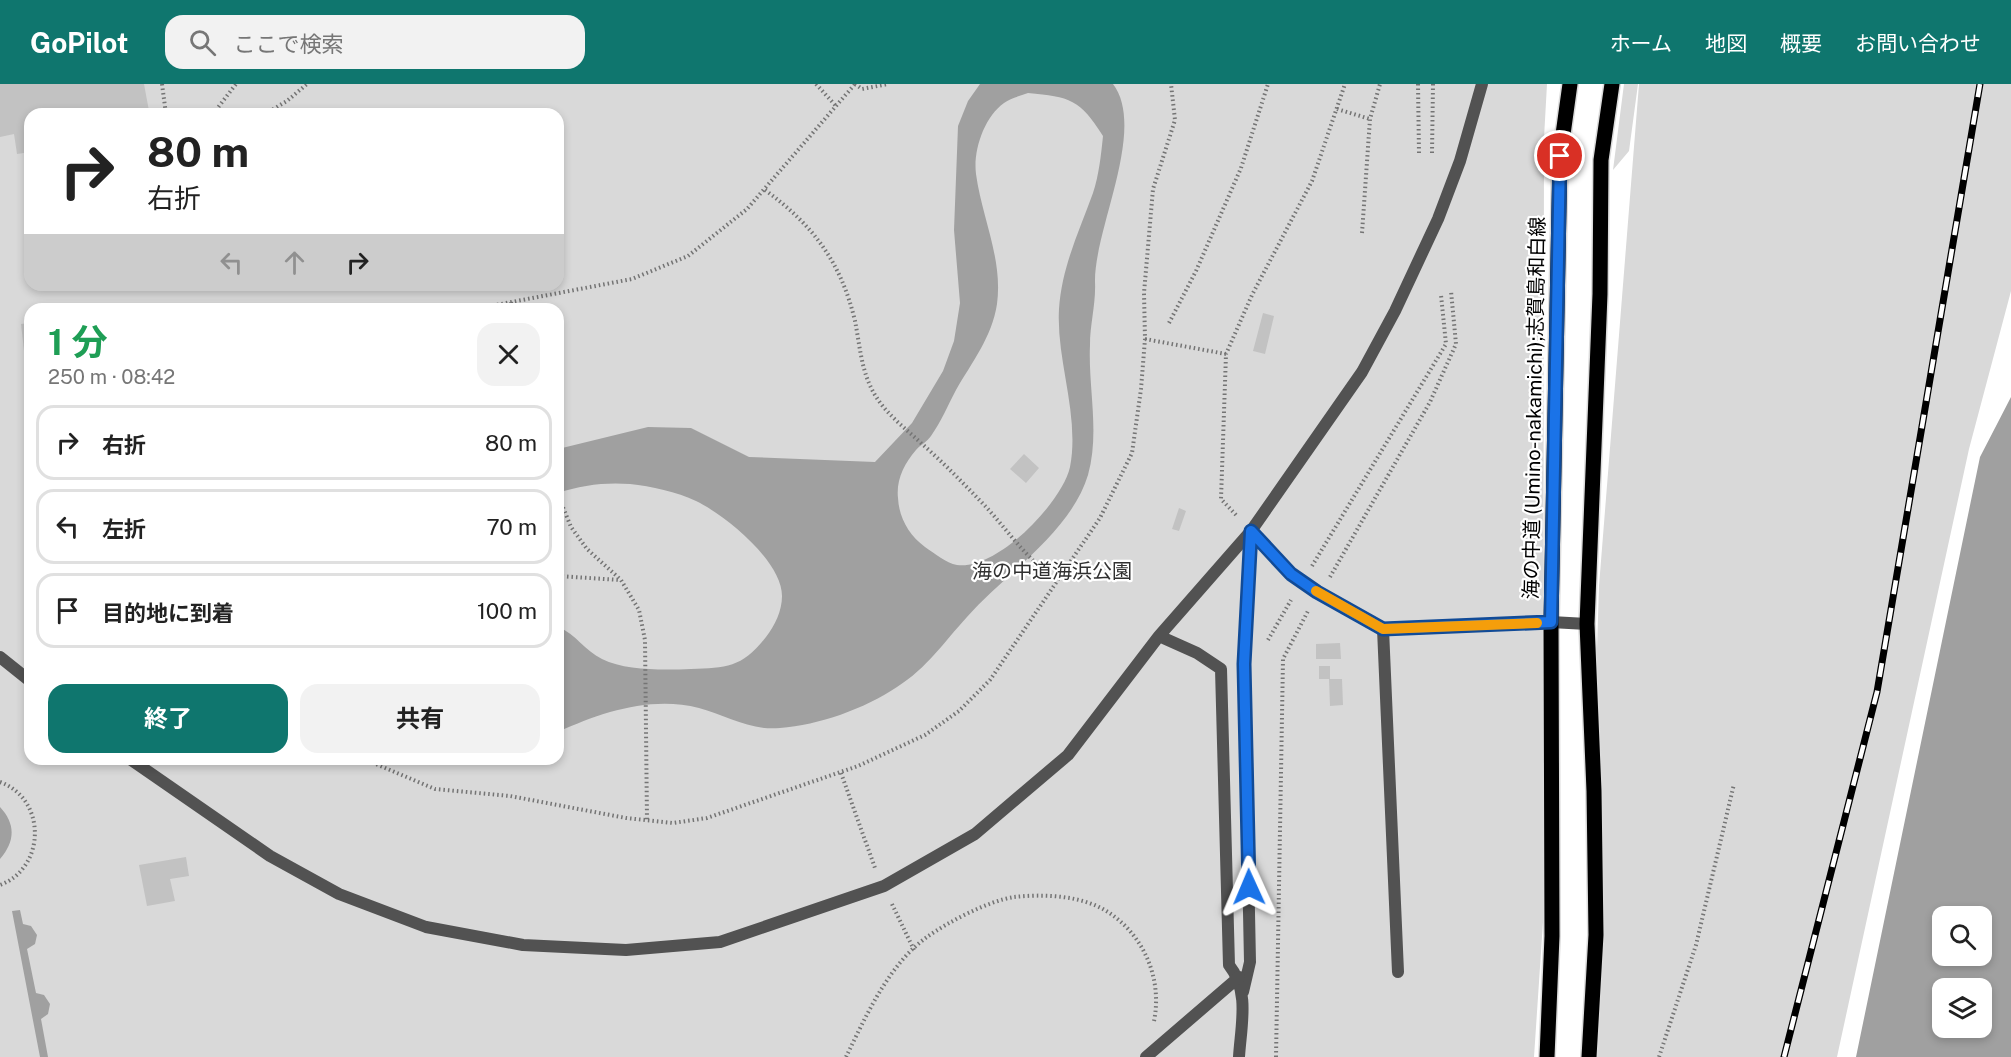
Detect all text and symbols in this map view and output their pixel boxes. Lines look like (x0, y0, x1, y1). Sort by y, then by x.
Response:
search box (165, 15, 585, 69)
text: GoPilot (30, 26, 129, 59)
icon: search (186, 26, 219, 59)
text: ここで検索 (234, 31, 344, 57)
text: ホーム (1610, 31, 1672, 56)
text: 地図 (1705, 31, 1747, 56)
text: 概要 (1780, 31, 1822, 56)
text: お問い合わせ (1855, 31, 1981, 56)
text: 80 m (147, 127, 249, 176)
pin (1534, 130, 1585, 181)
icon: right (48, 132, 126, 210)
icon: arrive (1543, 139, 1576, 172)
text: 右折 (147, 182, 201, 214)
street label: 海の中道 (Umino-nakamichi);志賀島和白線 (1519, 216, 1549, 600)
icon: left (215, 246, 248, 279)
icon: ahead (278, 246, 311, 279)
icon: right (341, 246, 374, 279)
text: 1 分 (48, 321, 108, 363)
button: close (477, 323, 540, 386)
text: 250 m · 08:42 (48, 365, 175, 389)
icon: right (51, 426, 84, 459)
text: 80 m (485, 430, 537, 456)
text: 右折 (102, 432, 146, 458)
icon: left (51, 510, 84, 543)
text: 70 m (486, 514, 537, 540)
text: 左折 (102, 516, 146, 542)
park label: 海の中道海浜公園 (972, 559, 1132, 583)
icon: arrive (51, 594, 84, 627)
text: 100 m (477, 598, 537, 624)
text: 目的地に到着 (102, 600, 234, 626)
button: 終了 (48, 684, 288, 753)
button: 共有 (300, 684, 540, 753)
position arrow (1217, 855, 1281, 919)
map controls (1932, 906, 1992, 1038)
button: search (1932, 906, 1992, 966)
button: layers (1932, 978, 1992, 1038)

